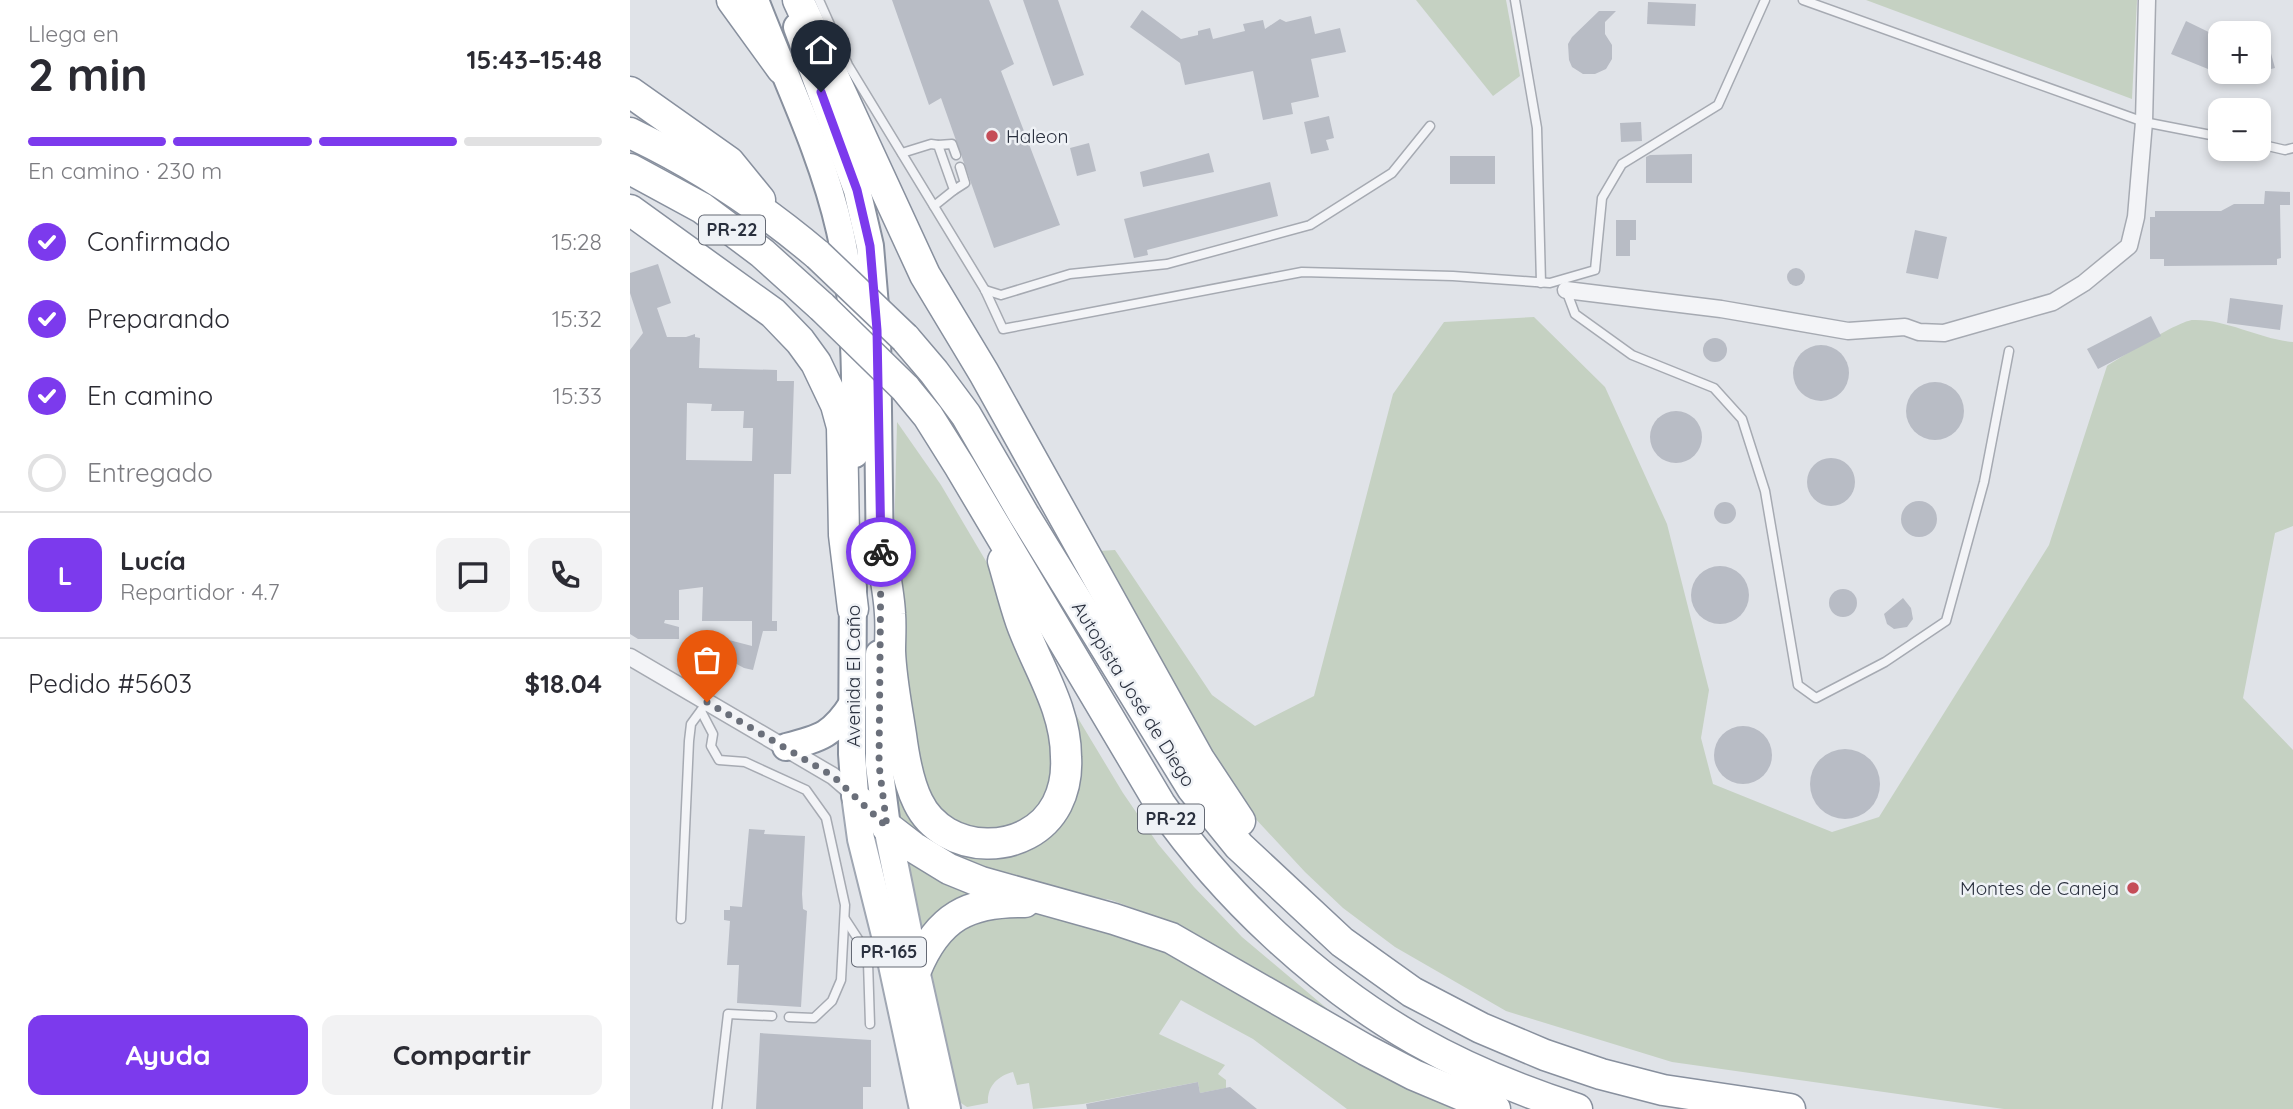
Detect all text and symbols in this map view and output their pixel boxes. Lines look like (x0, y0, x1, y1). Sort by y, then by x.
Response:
text: Llega en (28, 19, 119, 48)
pin (791, 20, 851, 92)
map controls (2208, 21, 2271, 161)
button: + (2208, 21, 2271, 84)
icon: home (802, 31, 840, 69)
text: 15:43–15:48 (466, 43, 602, 76)
text: 2 min (28, 45, 148, 103)
button: − (2208, 98, 2271, 161)
place label: Haleon (1006, 124, 1069, 148)
marker: Haleon (984, 128, 1000, 144)
text: En camino · 230 m (28, 156, 222, 185)
road number: PR-22 (699, 215, 765, 244)
icon: check (28, 223, 66, 261)
text: Confirmado (87, 225, 231, 258)
text: 15:28 (551, 227, 602, 256)
icon: check (28, 300, 66, 338)
text: Preparando (87, 302, 230, 335)
text: 15:32 (552, 304, 602, 333)
icon: check (28, 377, 66, 415)
text: En camino (87, 379, 213, 412)
text: 15:33 (553, 381, 602, 410)
text: Entregado (87, 456, 213, 489)
courier (846, 517, 916, 587)
icon: bike (862, 533, 900, 571)
button: chat (436, 538, 510, 612)
button: phone (528, 538, 602, 612)
text: Lucía (120, 544, 186, 577)
text: L (58, 559, 72, 592)
text: Repartidor · 4.7 (120, 577, 280, 606)
street label: Autopista José de Diego (1067, 597, 1201, 791)
street label: Avenida El Caño (841, 605, 865, 747)
pin (677, 630, 737, 702)
icon: bag (688, 641, 726, 679)
text: Pedido #5603 (28, 667, 192, 700)
text: $18.04 (524, 667, 602, 700)
road number: PR-22 (1138, 804, 1204, 834)
place label: Montes de Caneja (1960, 876, 2119, 900)
marker: Montes de Caneja (2125, 880, 2141, 896)
road number: PR-165 (852, 937, 926, 967)
button: Ayuda (28, 1015, 308, 1095)
button: Compartir (322, 1015, 602, 1095)

